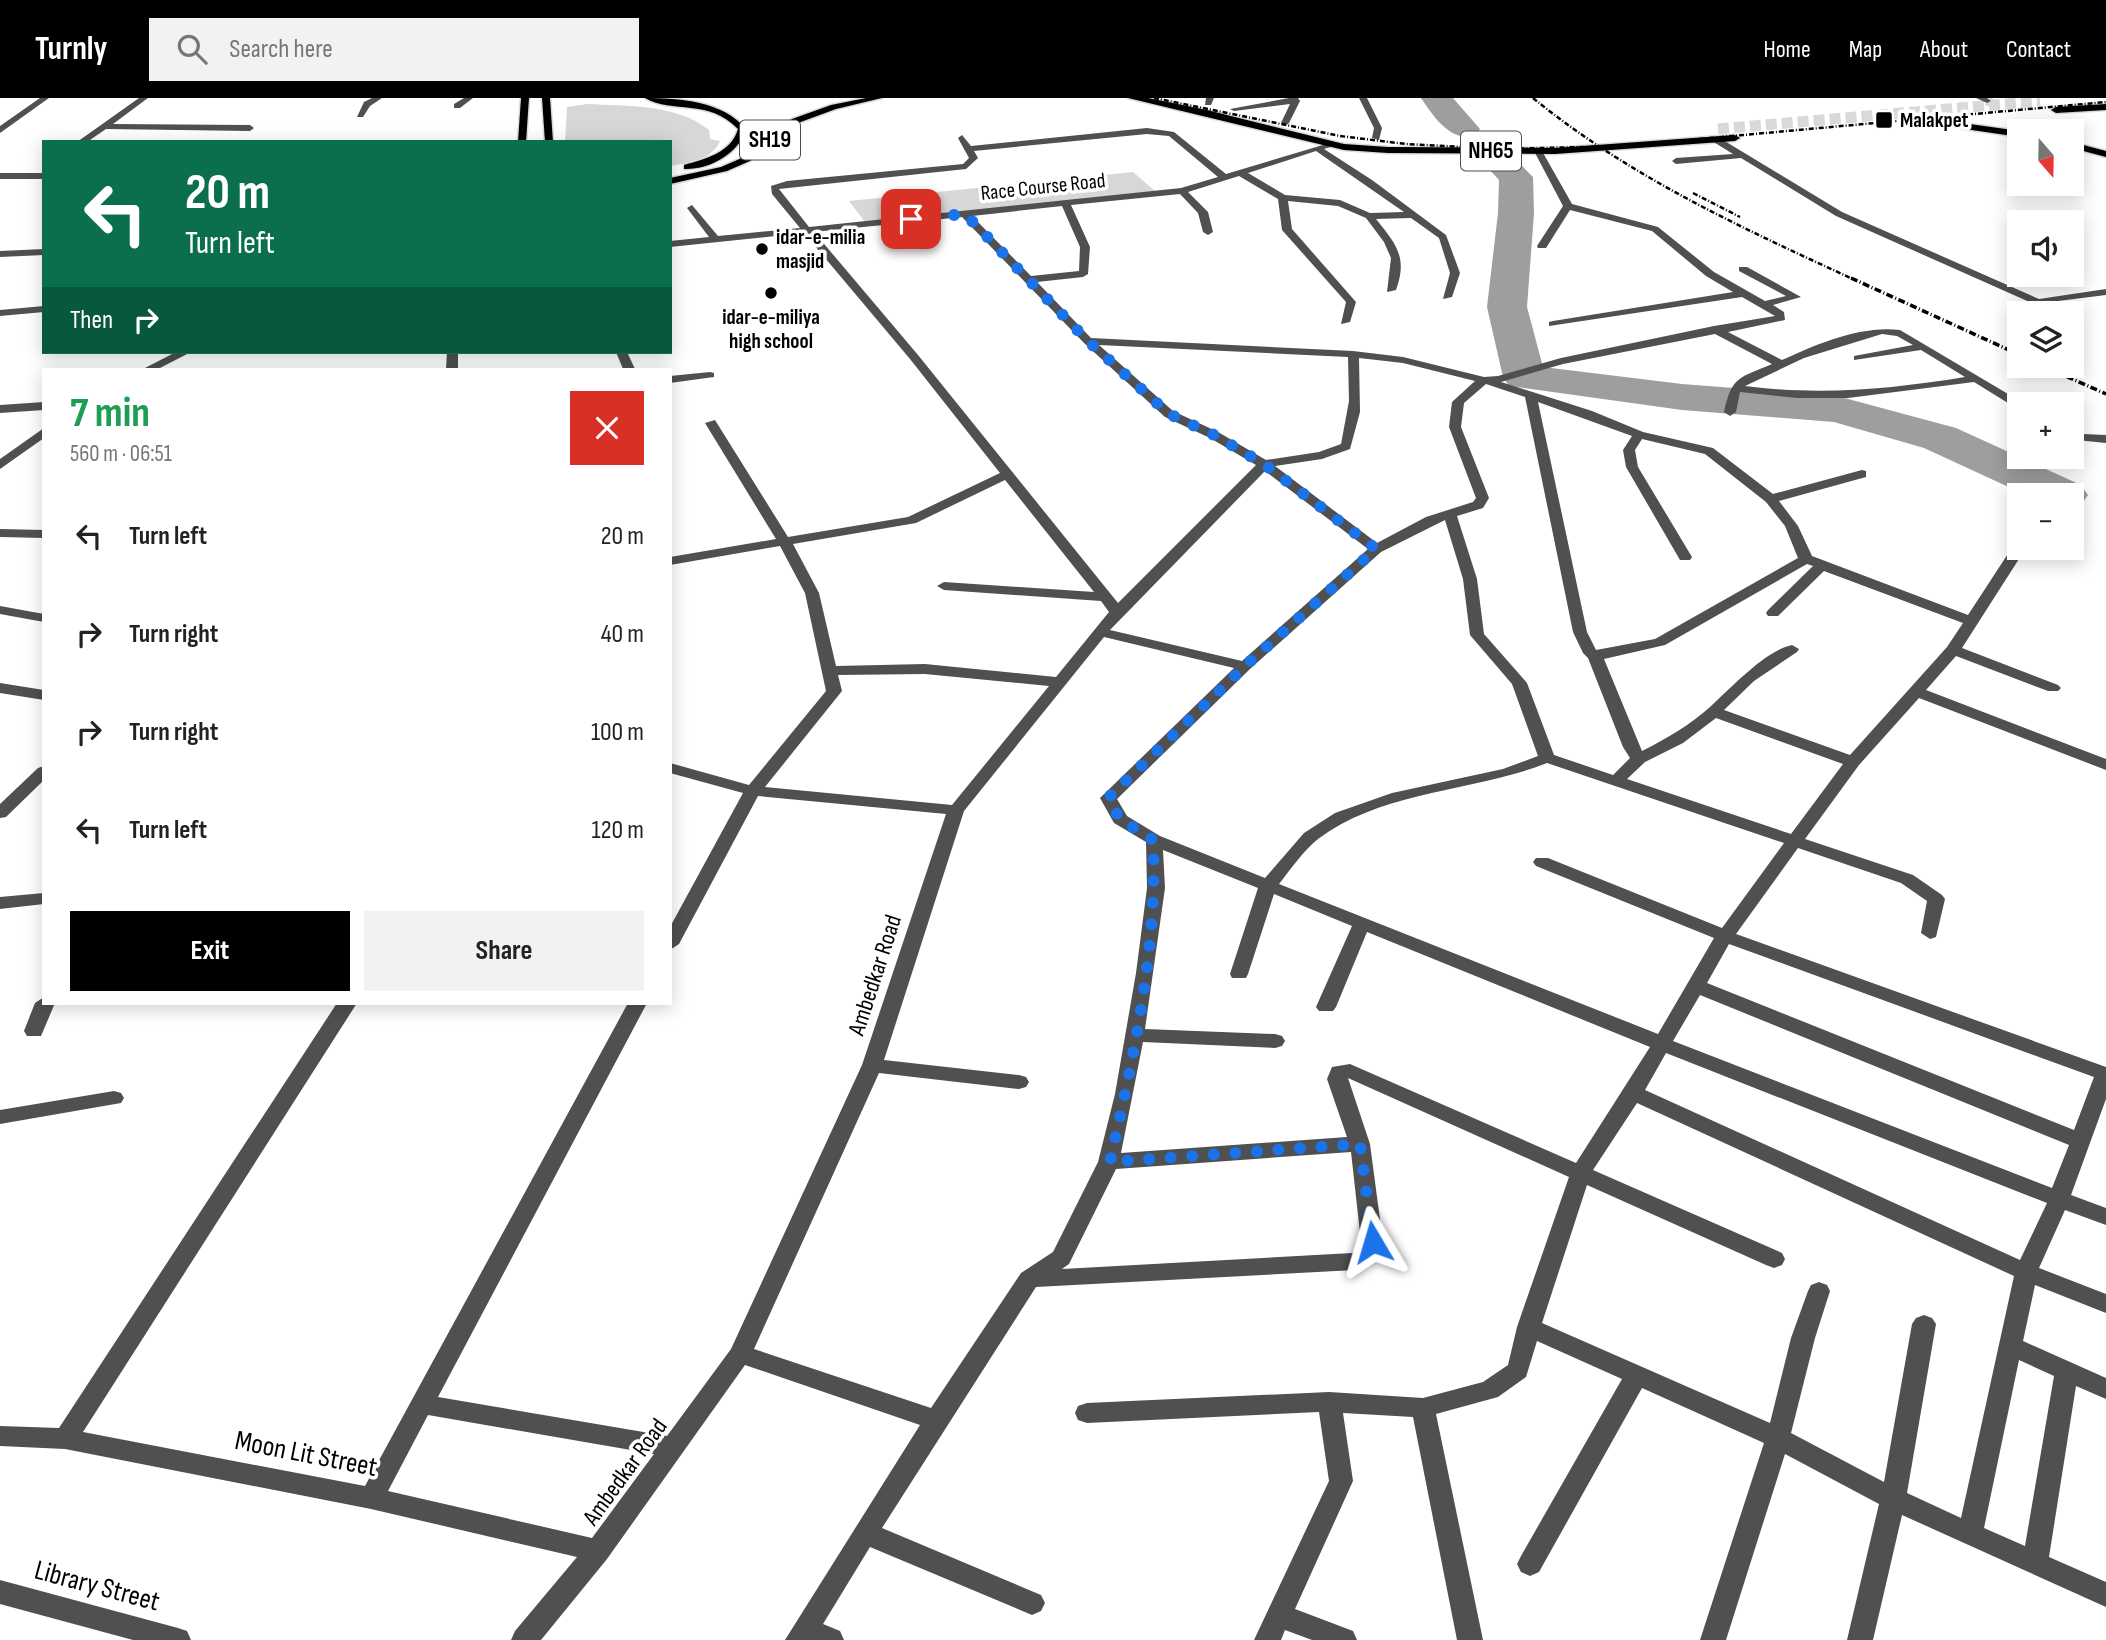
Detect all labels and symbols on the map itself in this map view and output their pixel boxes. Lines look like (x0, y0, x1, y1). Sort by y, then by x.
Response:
place label: Malakpet (1900, 108, 1969, 133)
marker: Malakpet (1874, 110, 1894, 130)
north arrow (2007, 119, 2084, 196)
road number: SH19 (740, 120, 800, 159)
road number: NH65 (1461, 132, 1521, 170)
street label: Race Course Road (979, 168, 1107, 206)
pin (881, 189, 941, 249)
place label: idar-e-milia masjid (776, 225, 865, 274)
marker: idar-e-milia masjid (754, 241, 770, 257)
marker: idar-e-miliya high school (763, 285, 779, 301)
place label: idar-e-miliya high school (722, 305, 820, 354)
street label: Ambedkar Road (842, 911, 908, 1040)
position arrow (1336, 1205, 1410, 1279)
street label: Ambedkar Road (576, 1413, 673, 1532)
street label: Moon Lit Street (232, 1424, 380, 1484)
street label: Library Street (31, 1553, 163, 1619)

